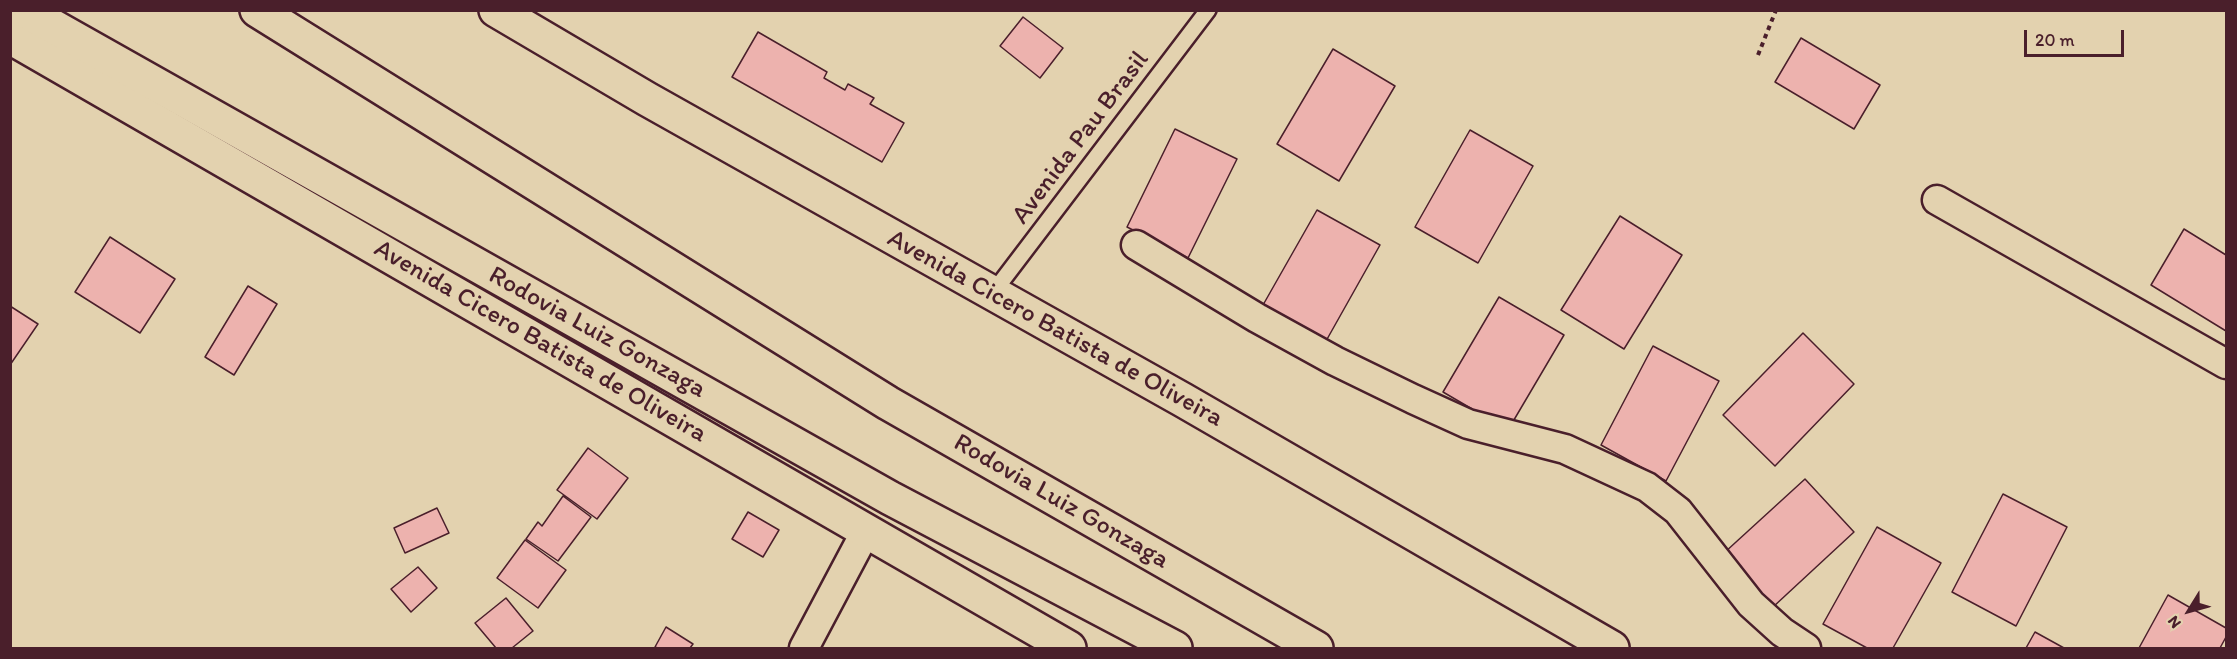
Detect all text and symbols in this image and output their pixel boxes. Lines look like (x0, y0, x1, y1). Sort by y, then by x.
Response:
scale bar (2027, 18, 2128, 56)
text: 20 m (2035, 29, 2075, 51)
street label: Avenida Pau Brasil (1006, 45, 1156, 231)
street label: Avenida Cicero Batista de Oliveira (882, 223, 1228, 435)
street label: Avenida Cicero Batista de Oliveira (368, 234, 712, 450)
street label: Rodovia Luiz Gonzaga (483, 260, 711, 406)
street label: Rodovia Luiz Gonzaga (948, 428, 1174, 576)
north arrow (2159, 581, 2219, 641)
text: N (2163, 612, 2185, 632)

